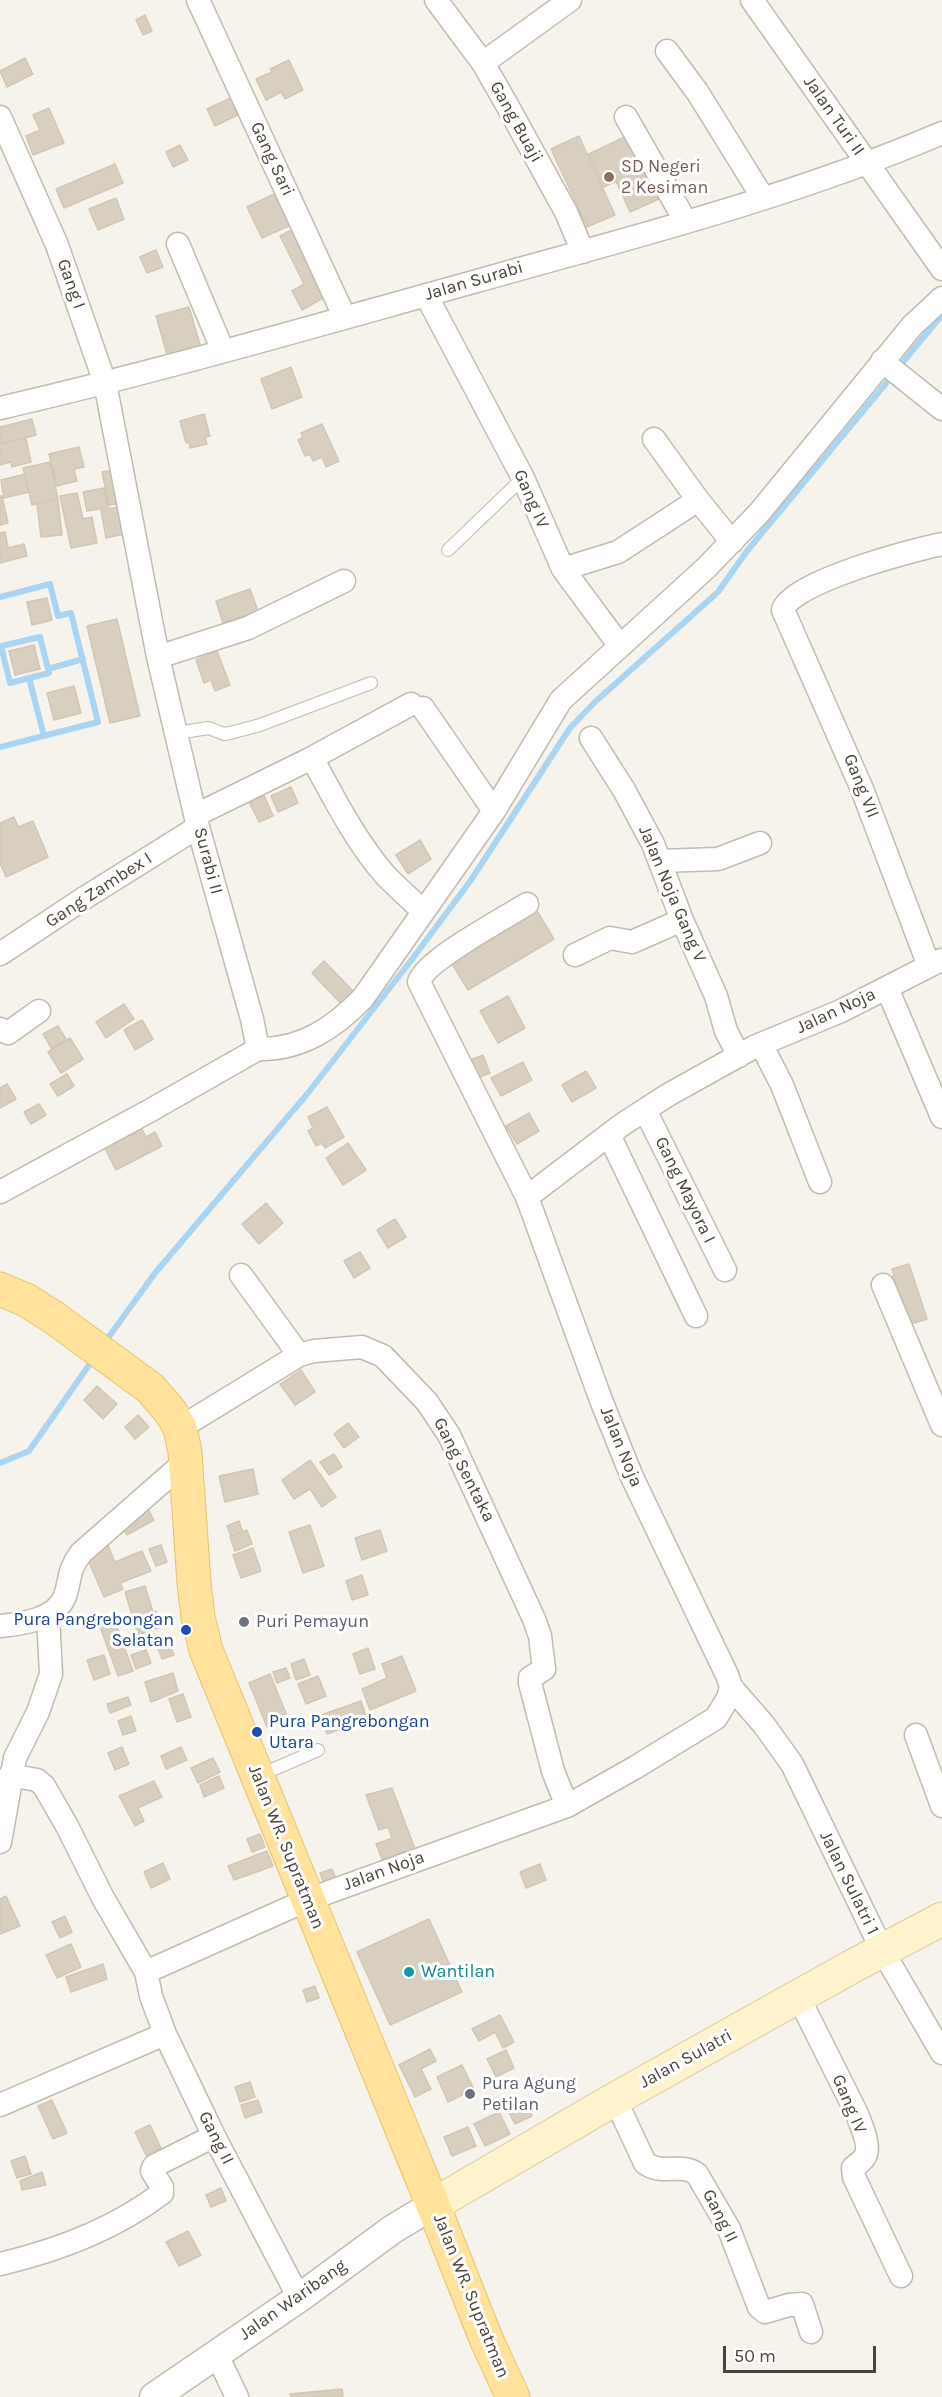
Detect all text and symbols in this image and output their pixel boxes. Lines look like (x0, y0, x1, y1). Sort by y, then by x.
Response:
street label: Jalan Turi II (799, 72, 869, 160)
street label: Gang Buaji (485, 77, 547, 167)
street label: Gang Sari (245, 118, 299, 200)
place label: SD Negeri 2 Kesiman (621, 156, 708, 198)
marker: SD Negeri 2 Kesiman (602, 170, 616, 184)
street label: Gang I (52, 256, 90, 312)
street label: Jalan Surabi (422, 257, 526, 305)
street label: Gang IV (509, 466, 553, 532)
street label: Gang VII (838, 751, 884, 821)
street label: Jalan Noja Gang V (634, 823, 710, 965)
street label: Surabi II (189, 825, 227, 897)
street label: Gang Zambex I (42, 848, 156, 932)
street label: Jalan Noja (793, 983, 879, 1039)
street label: Gang Mayora I (650, 1133, 720, 1247)
street label: Jalan Noja (595, 1404, 647, 1490)
street label: Gang Sentaka (428, 1414, 500, 1526)
place label: Pura Pangrebongan Selatan (14, 1609, 174, 1652)
place label: Puri Pemayun (256, 1611, 369, 1633)
marker: Puri Pemayun (237, 1615, 251, 1629)
marker: Pura Pangrebongan Selatan (179, 1623, 193, 1637)
place label: Pura Pangrebongan Utara (269, 1711, 429, 1754)
marker: Pura Pangrebongan Utara (250, 1725, 264, 1739)
street label: Jalan WR. Supratman (243, 1762, 329, 1932)
street label: Jalan Sulatri 1 (815, 1828, 883, 1938)
street label: Jalan Noja (340, 1846, 428, 1896)
place label: Wantilan (421, 1961, 495, 1983)
marker: Wantilan (402, 1965, 416, 1979)
street label: Jalan Sulatri (636, 2025, 736, 2093)
street label: Gang IV (827, 2071, 871, 2137)
place label: Pura Agung Petilan (482, 2073, 576, 2116)
marker: Pura Agung Petilan (463, 2087, 477, 2101)
street label: Gang II (193, 2108, 239, 2168)
street label: Gang II (697, 2186, 743, 2246)
street label: Jalan WR. Supratman (428, 2211, 514, 2381)
street label: Jalan Waribang (235, 2255, 351, 2345)
scale bar (726, 2334, 879, 2372)
text: 50 m (734, 2345, 776, 2367)

